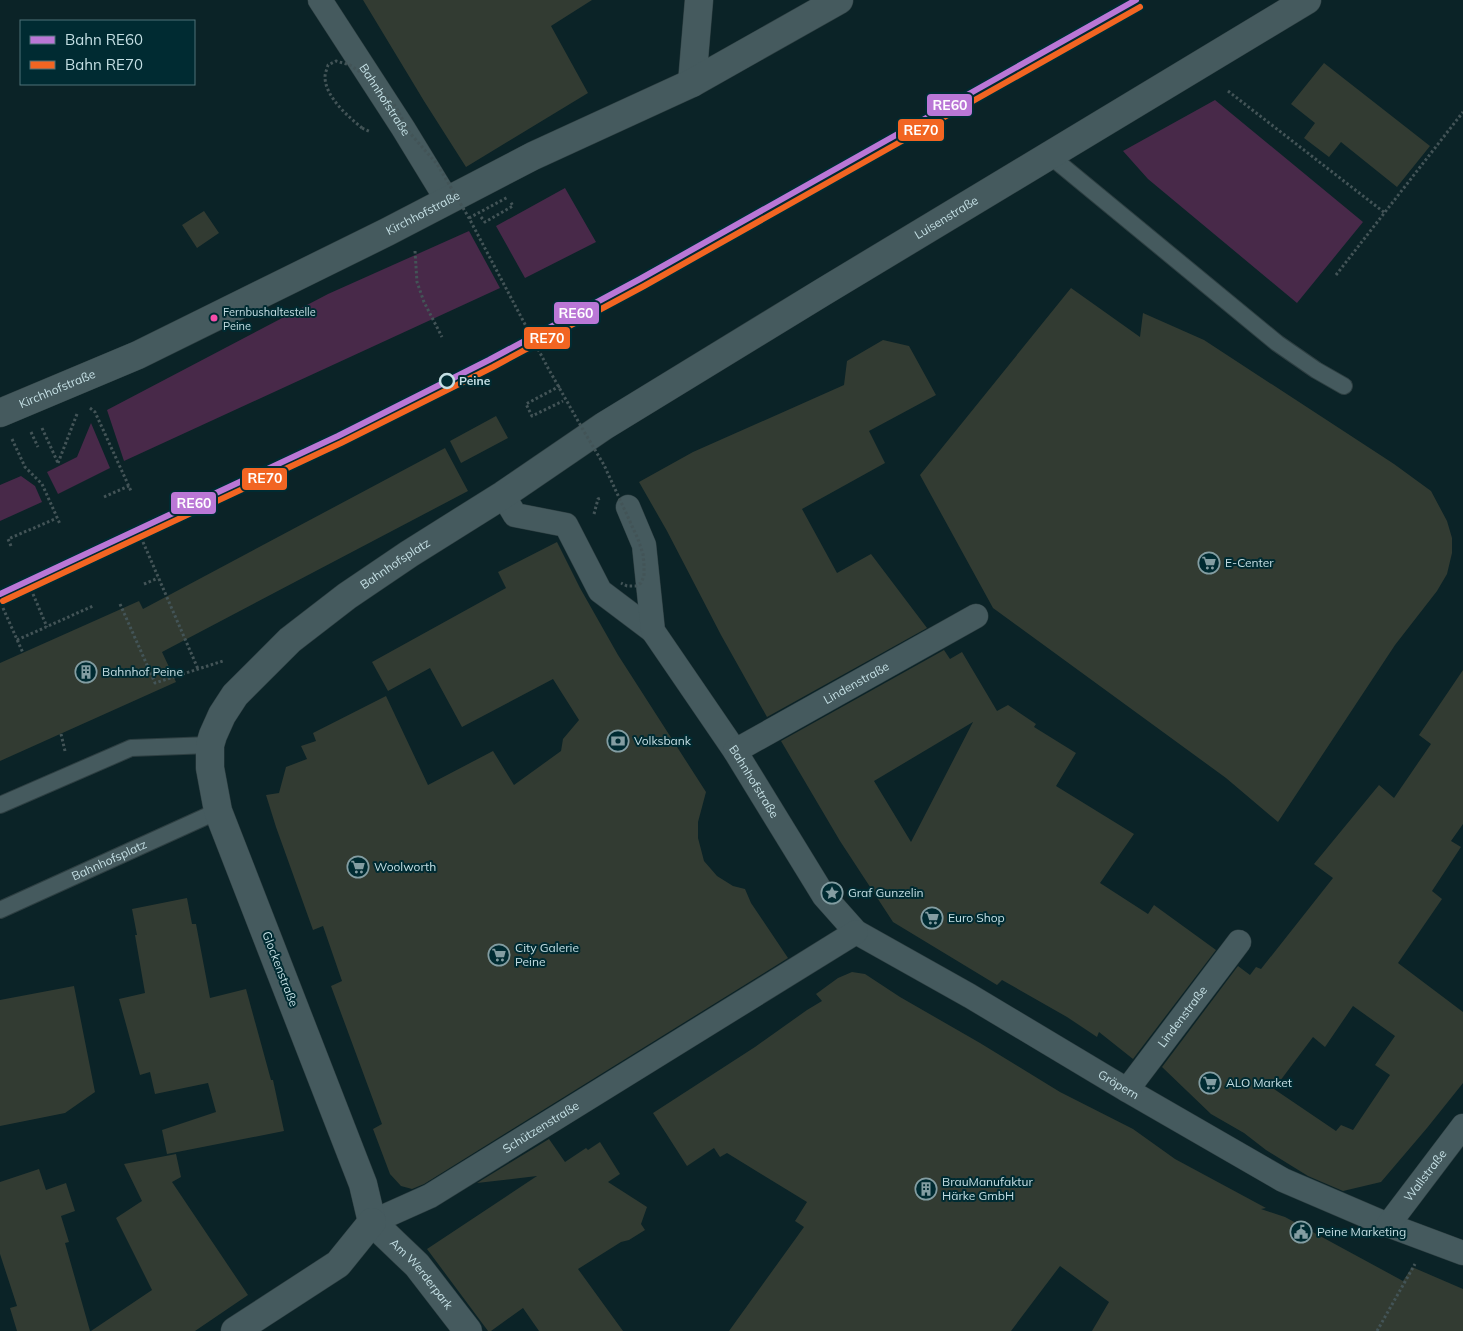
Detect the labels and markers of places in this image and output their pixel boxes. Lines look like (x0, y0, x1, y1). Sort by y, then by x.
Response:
place label: Fernbushaltestelle Peine (223, 305, 316, 333)
marker: Fernbushaltestelle Peine (209, 313, 219, 323)
marker: Peine (439, 373, 455, 389)
place label: Peine (459, 373, 491, 388)
supermarket icon: E-Center (1197, 551, 1221, 575)
place label: E-Center (1225, 555, 1274, 570)
building icon: Bahnhof Peine (74, 660, 98, 684)
place label: Bahnhof Peine (102, 664, 183, 679)
bank icon: Volksbank (606, 729, 630, 753)
place label: Volksbank (634, 733, 692, 748)
supermarket icon: Woolworth (346, 855, 370, 879)
place label: Woolworth (374, 859, 436, 874)
place icon: Graf Gunzelin (820, 881, 844, 905)
place label: Graf Gunzelin (848, 885, 924, 900)
supermarket icon: Euro Shop (920, 906, 944, 930)
place label: Euro Shop (948, 910, 1005, 925)
place label: City Galerie Peine (515, 940, 579, 969)
supermarket icon: City Galerie Peine (487, 943, 511, 967)
supermarket icon: ALO Market (1198, 1071, 1222, 1095)
place label: ALO Market (1226, 1075, 1292, 1090)
place label: BrauManufaktur Härke GmbH (942, 1174, 1033, 1203)
building icon: BrauManufaktur Härke GmbH (914, 1177, 938, 1201)
public building icon: Peine Marketing (1289, 1220, 1313, 1244)
place label: Peine Marketing (1317, 1224, 1406, 1239)

